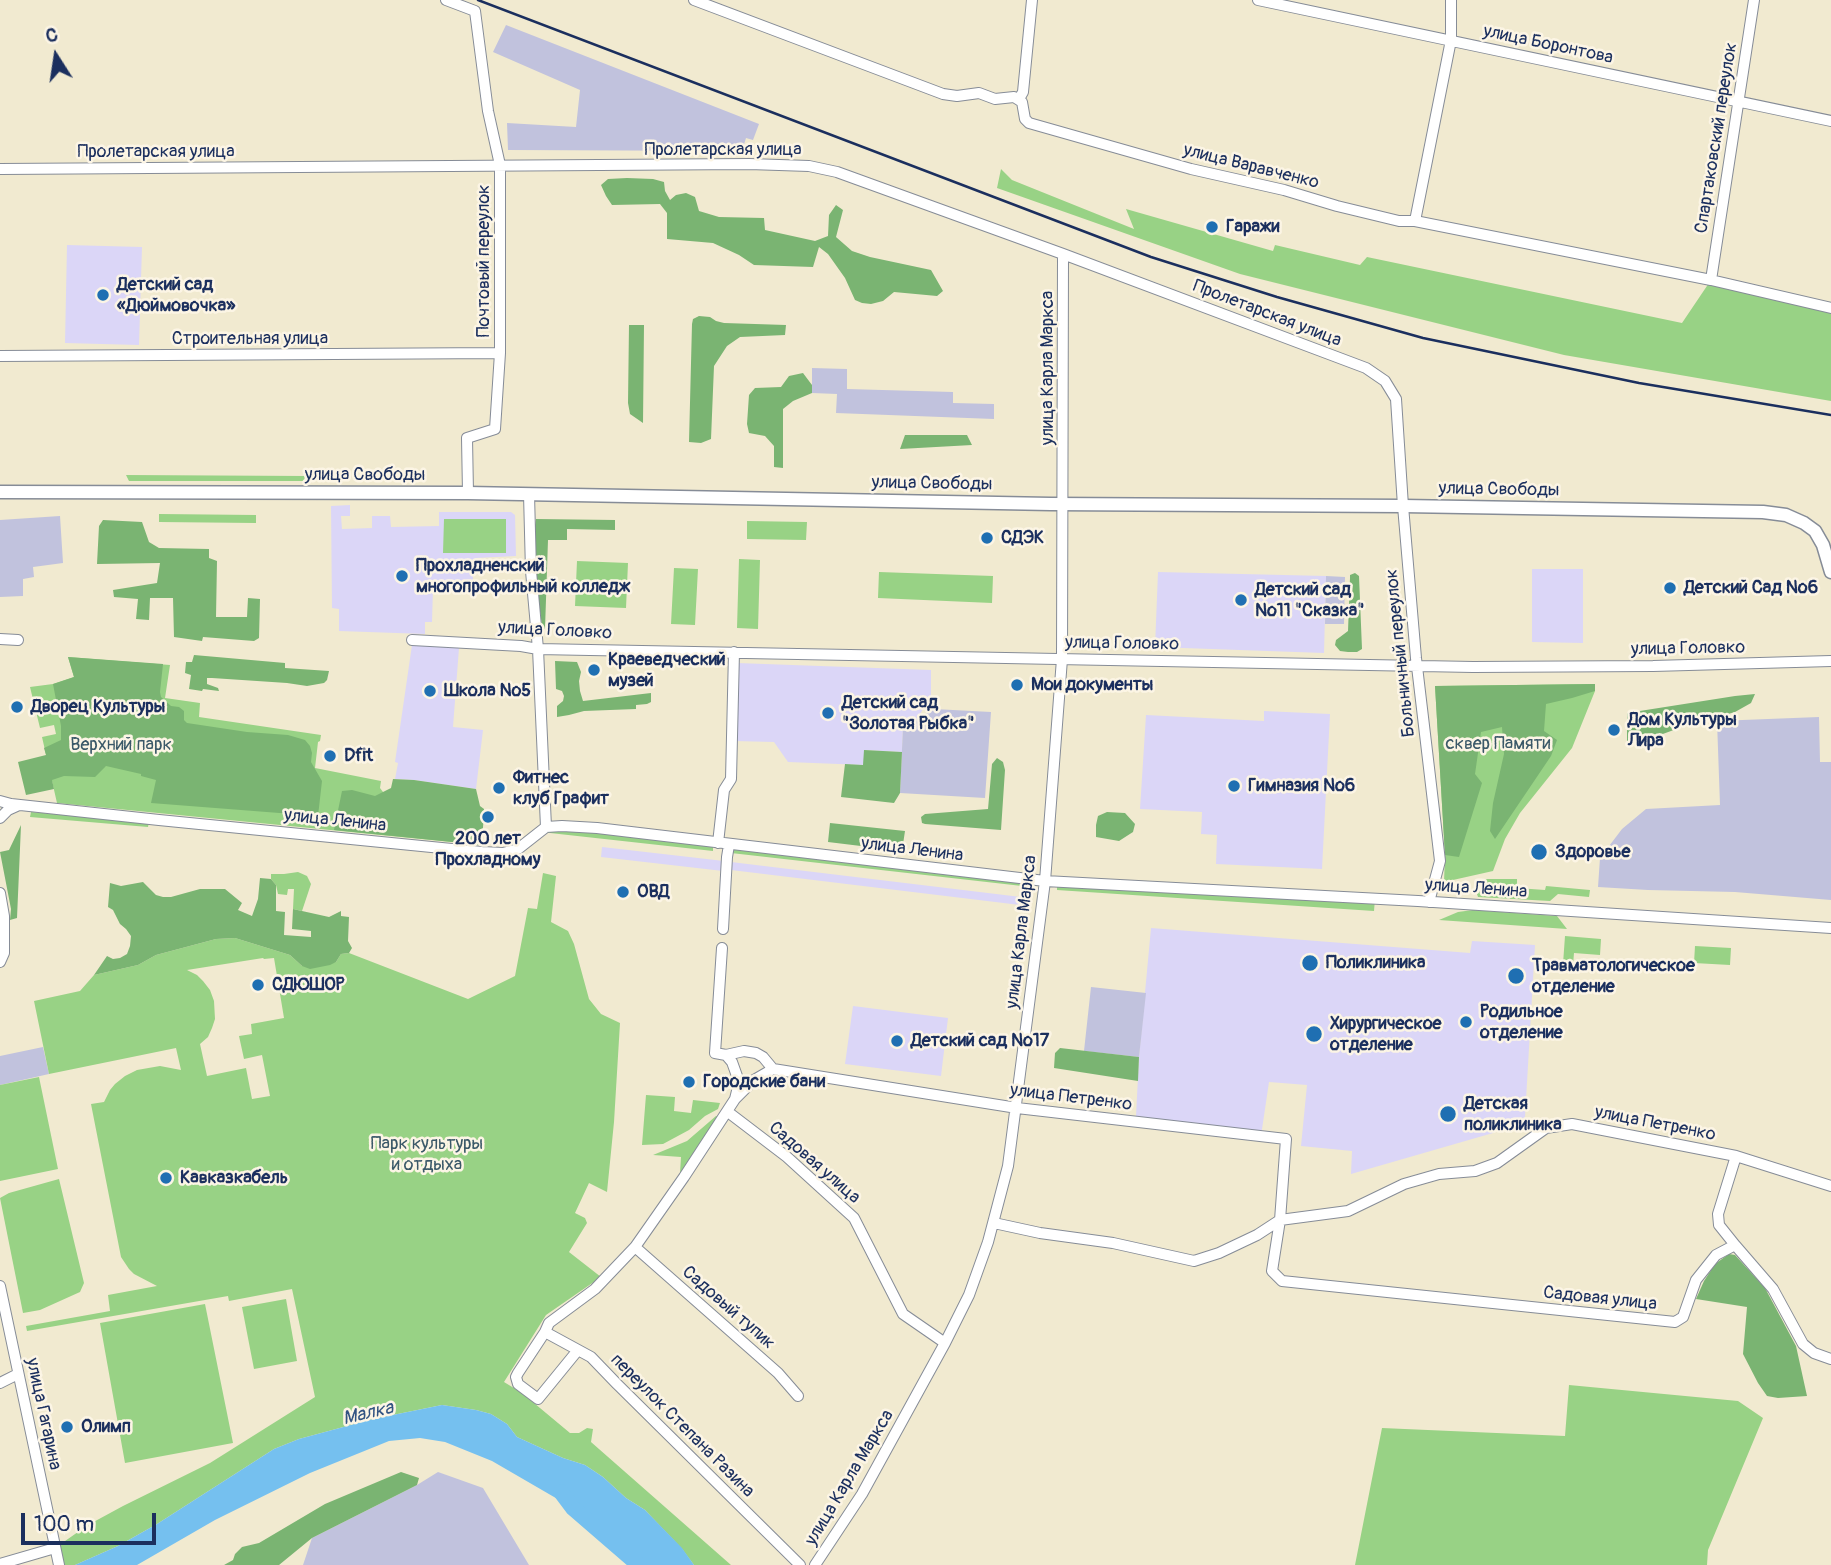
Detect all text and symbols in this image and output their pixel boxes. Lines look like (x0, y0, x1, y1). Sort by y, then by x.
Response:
north arrow (21, 21, 91, 91)
street label: улица Боронтова (1481, 21, 1615, 69)
text: С (43, 23, 60, 48)
street label: Спартаковский переулок (1691, 41, 1743, 235)
street label: Пролетарская улица (644, 139, 802, 161)
street label: улица Варавченко (1181, 140, 1321, 194)
street label: Пролетарская улица (77, 141, 235, 163)
street label: Почтовый переулок (473, 185, 495, 337)
place label: Гаражи (1226, 216, 1279, 238)
marker: Гаражи (1204, 219, 1220, 235)
place label: Детский сад «Дюймовочка» (117, 274, 235, 316)
street label: Пролетарская улица (1190, 276, 1344, 352)
marker: Детский сад «Дюймовочка» (95, 287, 111, 303)
street label: улица Карла Маркса (1037, 291, 1059, 445)
street label: Строительная улица (172, 328, 328, 350)
street label: улица Свободы (305, 464, 425, 486)
street label: улица Свободы (871, 472, 993, 496)
street label: улица Свободы (1438, 478, 1560, 502)
place label: СДЭК (1001, 527, 1044, 549)
marker: СДЭК (979, 530, 995, 546)
place label: Прохладненский многопрофильный колледж (416, 555, 630, 598)
marker: Прохладненский многопрофильный колледж (394, 568, 410, 584)
street label: Больничный переулок (1381, 568, 1421, 738)
place label: Детский Сад №6 (1684, 577, 1818, 599)
place label: Детский сад №11 "Сказка" (1255, 579, 1365, 622)
marker: Детский Сад №6 (1662, 580, 1678, 596)
marker: Детский сад №11 "Сказка" (1233, 592, 1249, 608)
street label: улица Головко (498, 617, 612, 645)
street label: улица Головко (1065, 632, 1179, 656)
street label: улица Головко (1631, 637, 1745, 661)
place label: Краеведческий музей (608, 649, 726, 692)
marker: Краеведческий музей (586, 662, 602, 678)
place label: Мои документы (1031, 674, 1153, 696)
marker: Мои документы (1009, 677, 1025, 693)
place label: Школа №5 (444, 680, 531, 702)
marker: Школа №5 (422, 683, 438, 699)
place label: Детский сад "Золотая Рыбка" (842, 692, 974, 734)
place label: Дворец Культуры (31, 696, 165, 718)
marker: Дворец Культуры (9, 699, 25, 715)
marker: Детский сад "Золотая Рыбка" (820, 705, 836, 721)
place label: Дом Культуры Лира (1628, 709, 1737, 752)
marker: Дом Культуры Лира (1606, 722, 1622, 738)
park label: сквер Памяти (1445, 733, 1551, 755)
park label: Верхний парк (70, 734, 172, 756)
place label: Dfit (344, 745, 373, 767)
marker: Dfit (322, 748, 338, 764)
place label: Фитнес клуб Графит (513, 767, 609, 810)
place label: Гимназия №6 (1248, 775, 1355, 797)
marker: Гимназия №6 (1226, 778, 1242, 794)
marker: Фитнес клуб Графит (491, 780, 507, 796)
street label: улица Ленина (283, 805, 387, 837)
marker: 200 лет Прохладному (480, 809, 496, 825)
place label: 200 лет Прохладному (436, 828, 540, 870)
street label: улица Ленина (860, 833, 964, 867)
place label: Здоровье (1555, 841, 1630, 863)
marker: Здоровье (1529, 842, 1549, 862)
street label: улица Карла Маркса (1002, 854, 1042, 1010)
street label: улица Ленина (1424, 875, 1528, 903)
place label: ОВД (637, 881, 669, 903)
marker: ОВД (615, 884, 631, 900)
place label: Поликлиника (1326, 952, 1425, 974)
marker: Поликлиника (1300, 953, 1320, 973)
place label: Травматологическое отделение (1532, 955, 1695, 998)
marker: Травматологическое отделение (1506, 966, 1526, 986)
place label: СДЮШОР (272, 974, 345, 996)
marker: СДЮШОР (250, 977, 266, 993)
place label: Родильное отделение (1480, 1001, 1563, 1044)
place label: Хирургическое отделение (1330, 1013, 1441, 1056)
marker: Родильное отделение (1458, 1014, 1474, 1030)
marker: Хирургическое отделение (1304, 1024, 1324, 1044)
place label: Детский сад №17 (911, 1030, 1049, 1052)
marker: Детский сад №17 (889, 1033, 905, 1049)
place label: Городские бани (703, 1071, 825, 1093)
marker: Городские бани (681, 1074, 697, 1090)
street label: улица Петренко (1009, 1080, 1133, 1116)
place label: Детская поликлиника (1464, 1093, 1562, 1136)
street label: улица Петренко (1593, 1102, 1717, 1146)
marker: Детская поликлиника (1438, 1104, 1458, 1124)
street label: Садовая улица (764, 1117, 864, 1209)
park label: Парк культуры и отдыха (371, 1133, 483, 1176)
place label: Кавказкабель (180, 1167, 288, 1189)
marker: Кавказкабель (158, 1170, 174, 1186)
street label: Садовый тупик (677, 1262, 779, 1354)
street label: Садовая улица (1542, 1282, 1658, 1316)
street label: переулок Степана Разина (606, 1350, 758, 1502)
street label: улица Гагарина (21, 1356, 65, 1472)
water label: Малка (341, 1397, 395, 1431)
street label: улица Карла Маркса (801, 1406, 899, 1550)
place label: Олимп (81, 1416, 131, 1438)
marker: Олимп (59, 1419, 75, 1435)
scale bar (24, 1498, 159, 1542)
text: 100 m (34, 1511, 94, 1538)

